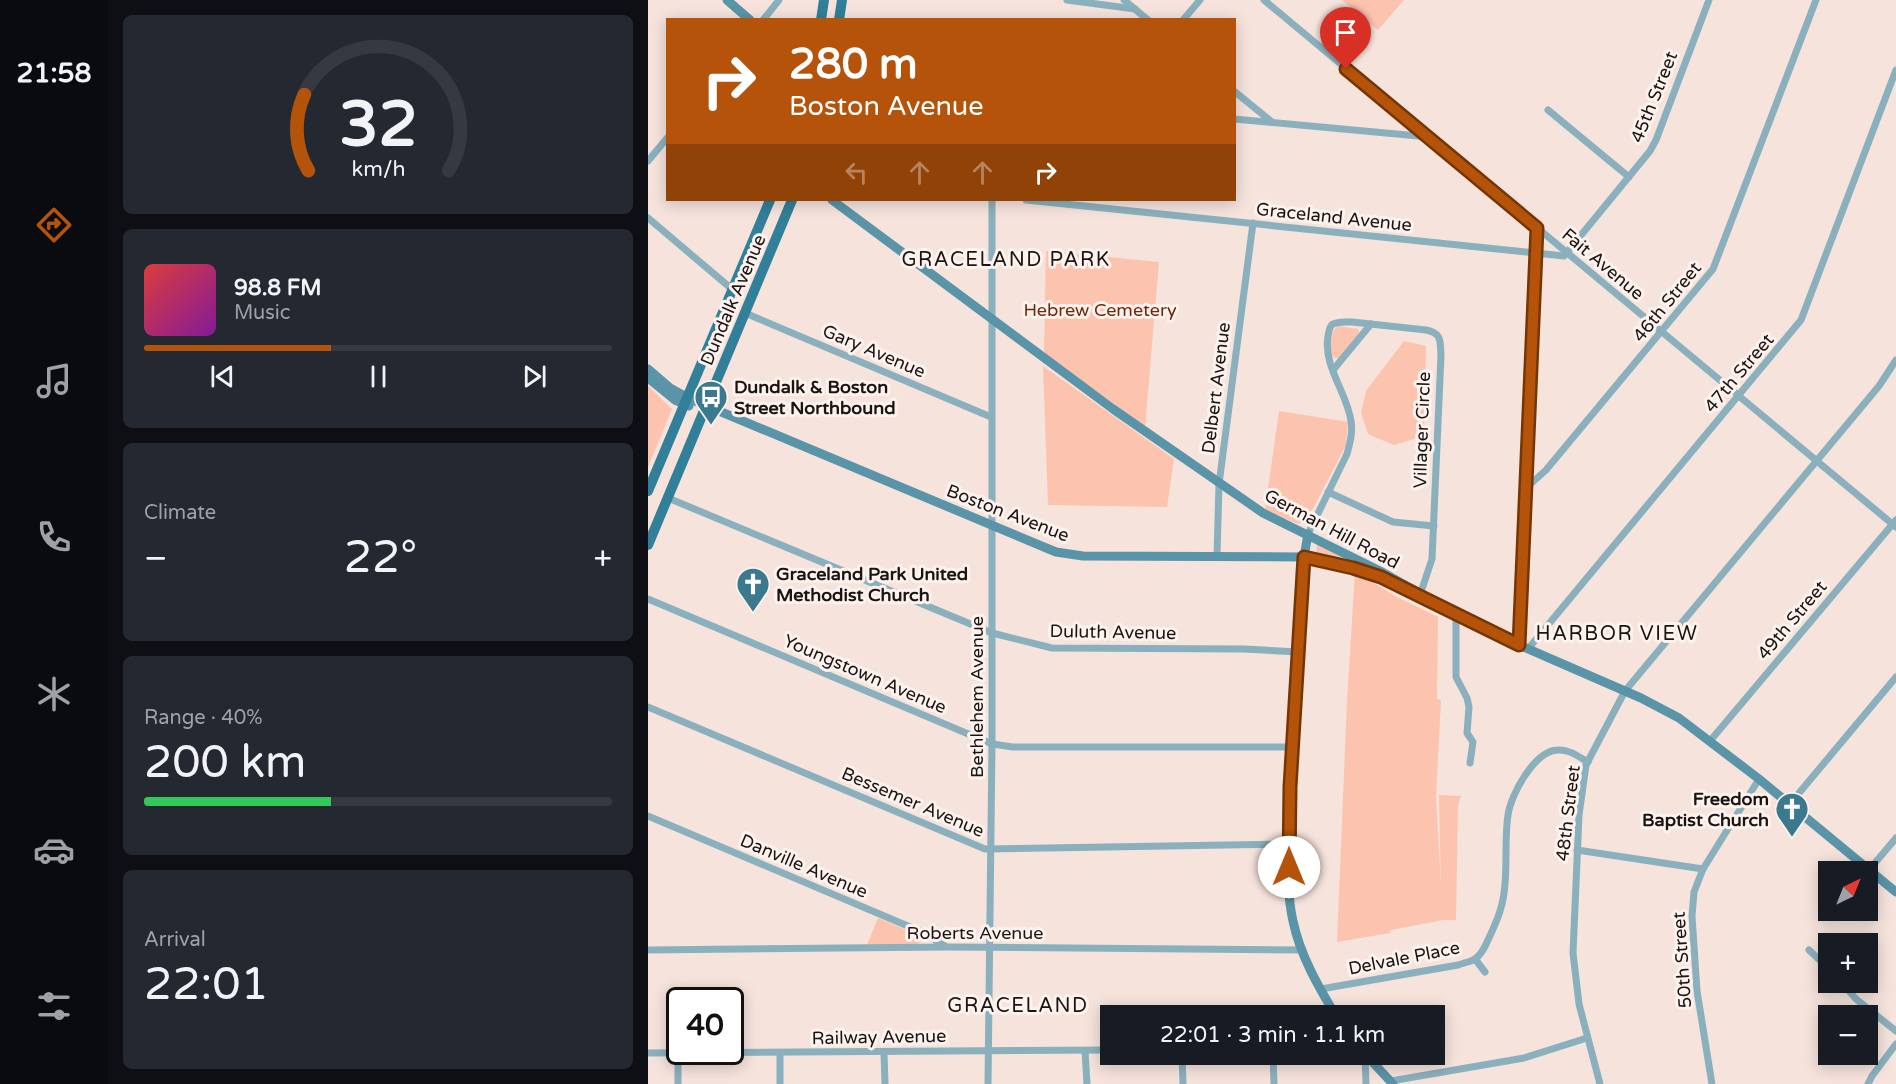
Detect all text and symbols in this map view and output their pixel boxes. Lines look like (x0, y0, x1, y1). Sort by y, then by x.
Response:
pin (1320, 7, 1371, 69)
icon: arrive (1329, 16, 1362, 49)
text: 280 m (789, 39, 918, 90)
icon: right (690, 42, 768, 120)
street label: 45th Street (1626, 48, 1682, 146)
text: 21:58 (17, 57, 91, 90)
text: 32 (339, 89, 417, 164)
text: Boston Avenue (789, 90, 983, 123)
icon: left (840, 156, 873, 189)
icon: ahead (903, 156, 936, 189)
icon: ahead (966, 156, 999, 189)
icon: right (1029, 156, 1062, 189)
text: km/h (351, 157, 405, 183)
street label: Graceland Avenue (1255, 198, 1413, 236)
icon: directions (33, 204, 75, 246)
street label: Fait Avenue (1558, 223, 1648, 305)
street label: Dundalk Avenue (695, 231, 771, 369)
district label: GRACELAND PARK (901, 248, 1111, 272)
street label: 46th Street (1628, 257, 1706, 346)
text: 98.8 FM (234, 275, 321, 301)
park label: Hebrew Cemetery (1023, 299, 1177, 321)
text: Music (234, 301, 290, 325)
street label: Gary Avenue (819, 320, 929, 382)
street label: Delbert Avenue (1197, 321, 1235, 455)
street label: 47th Street (1700, 329, 1779, 417)
icon: music (33, 360, 75, 402)
icon: previous (206, 360, 239, 393)
icon: pause (362, 360, 395, 393)
icon: next (518, 360, 551, 393)
street label: Villager Circle (1409, 371, 1435, 489)
place label: Dundalk & Boston Street Northbound (734, 376, 896, 419)
bus stop icon: Dundalk & Boston Street Northbound (693, 379, 729, 426)
street label: Boston Avenue (944, 479, 1072, 547)
street label: German Hill Road (1261, 484, 1403, 574)
text: Climate (144, 501, 216, 525)
icon: phone (33, 516, 75, 558)
text: 22° (344, 531, 417, 585)
text: − (144, 539, 168, 578)
text: + (593, 539, 612, 578)
place label: Graceland Park United Methodist Church (776, 563, 968, 606)
church icon: Graceland Park United Methodist Church (735, 566, 771, 613)
street label: 49th Street (1753, 576, 1832, 664)
street label: Bethlehem Avenue (966, 616, 988, 778)
street label: Duluth Avenue (1049, 620, 1177, 644)
district label: HARBOR VIEW (1536, 622, 1698, 646)
street label: Youngstown Avenue (780, 630, 950, 718)
icon: climate (33, 673, 75, 715)
text: Range · 40% (144, 706, 263, 730)
text: 200 km (144, 736, 306, 790)
street label: Bessemer Avenue (838, 762, 988, 842)
street label: 48th Street (1551, 764, 1585, 862)
place label: Freedom Baptist Church (1642, 788, 1769, 831)
church icon: Freedom Baptist Church (1774, 791, 1810, 838)
icon: car (33, 829, 75, 871)
street label: Danville Avenue (737, 829, 871, 903)
position arrow (1257, 835, 1321, 899)
north arrow (1818, 861, 1878, 921)
map controls (1818, 861, 1878, 1065)
street label: 50th Street (1668, 911, 1696, 1009)
street label: Roberts Avenue (907, 922, 1043, 944)
text: Arrival (144, 928, 206, 952)
button: + (1818, 933, 1878, 993)
street label: Delvale Place (1346, 936, 1462, 980)
text: 22:01 (144, 958, 269, 1012)
icon: filters (33, 985, 75, 1027)
speed limit sign: 40 (666, 987, 744, 1065)
district label: GRACELAND (947, 994, 1089, 1018)
button: − (1818, 1005, 1878, 1065)
text: 22:01 · 3 min · 1.1 km (1160, 1022, 1385, 1048)
street label: Railway Avenue (811, 1025, 947, 1049)

